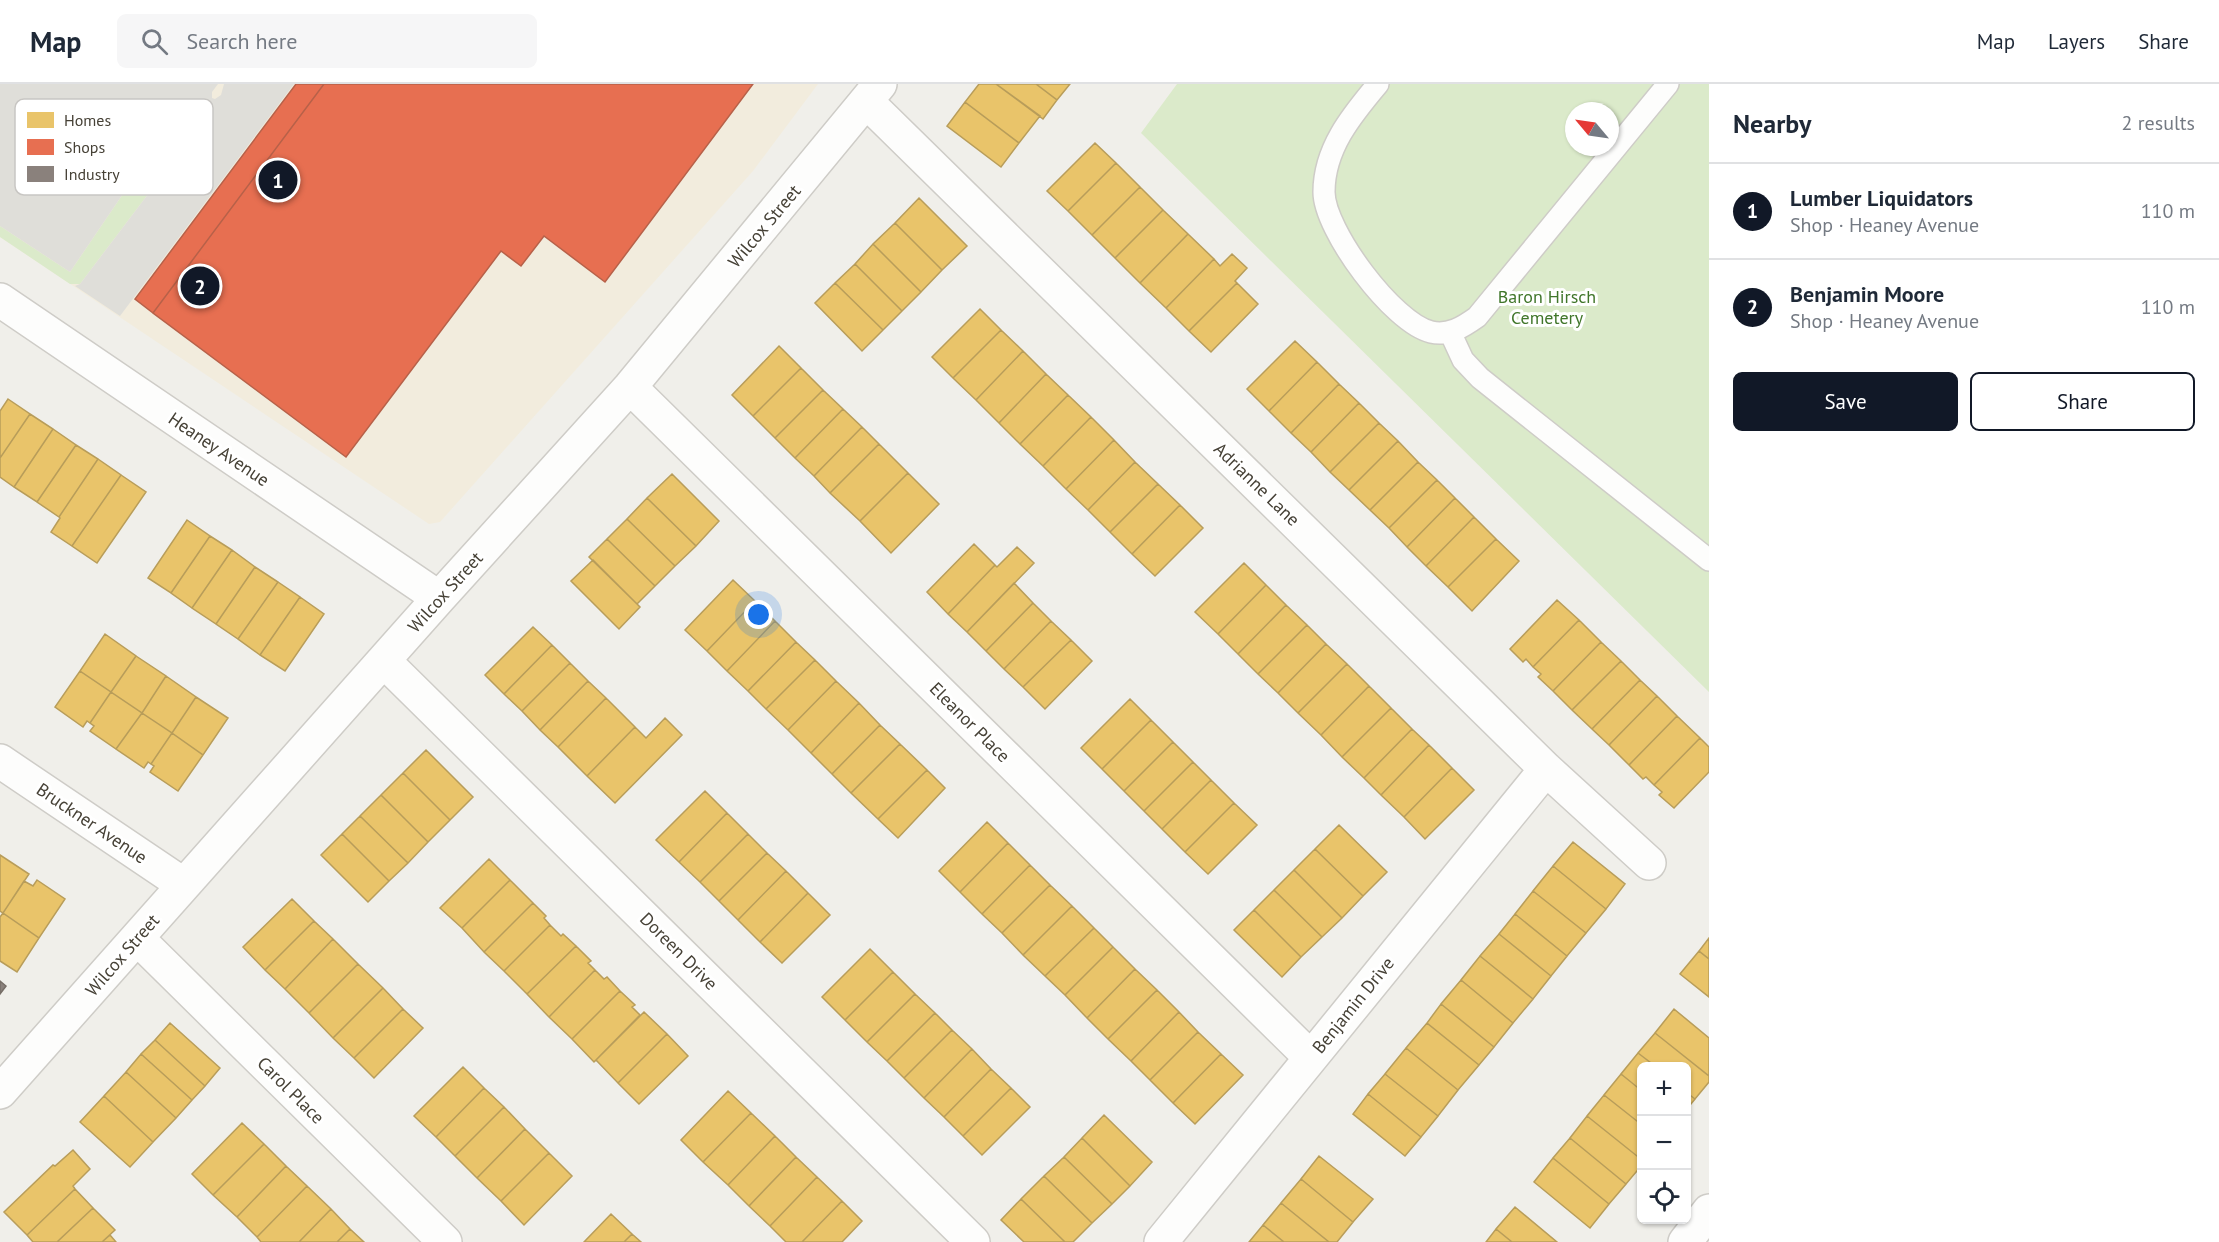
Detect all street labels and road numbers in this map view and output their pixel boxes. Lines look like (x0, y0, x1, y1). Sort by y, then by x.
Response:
street label: Wilcox Street (723, 180, 805, 272)
street label: Heaney Avenue (164, 407, 274, 491)
street label: Adrianne Lane (1209, 437, 1305, 531)
street label: Wilcox Street (403, 547, 487, 637)
street label: Eleanor Place (925, 677, 1015, 767)
street label: Bruckner Avenue (32, 777, 152, 869)
street label: Doreen Drive (635, 907, 723, 995)
street label: Wilcox Street (80, 909, 164, 1001)
street label: Benjamin Drive (1307, 952, 1399, 1058)
street label: Carol Place (253, 1052, 329, 1128)

